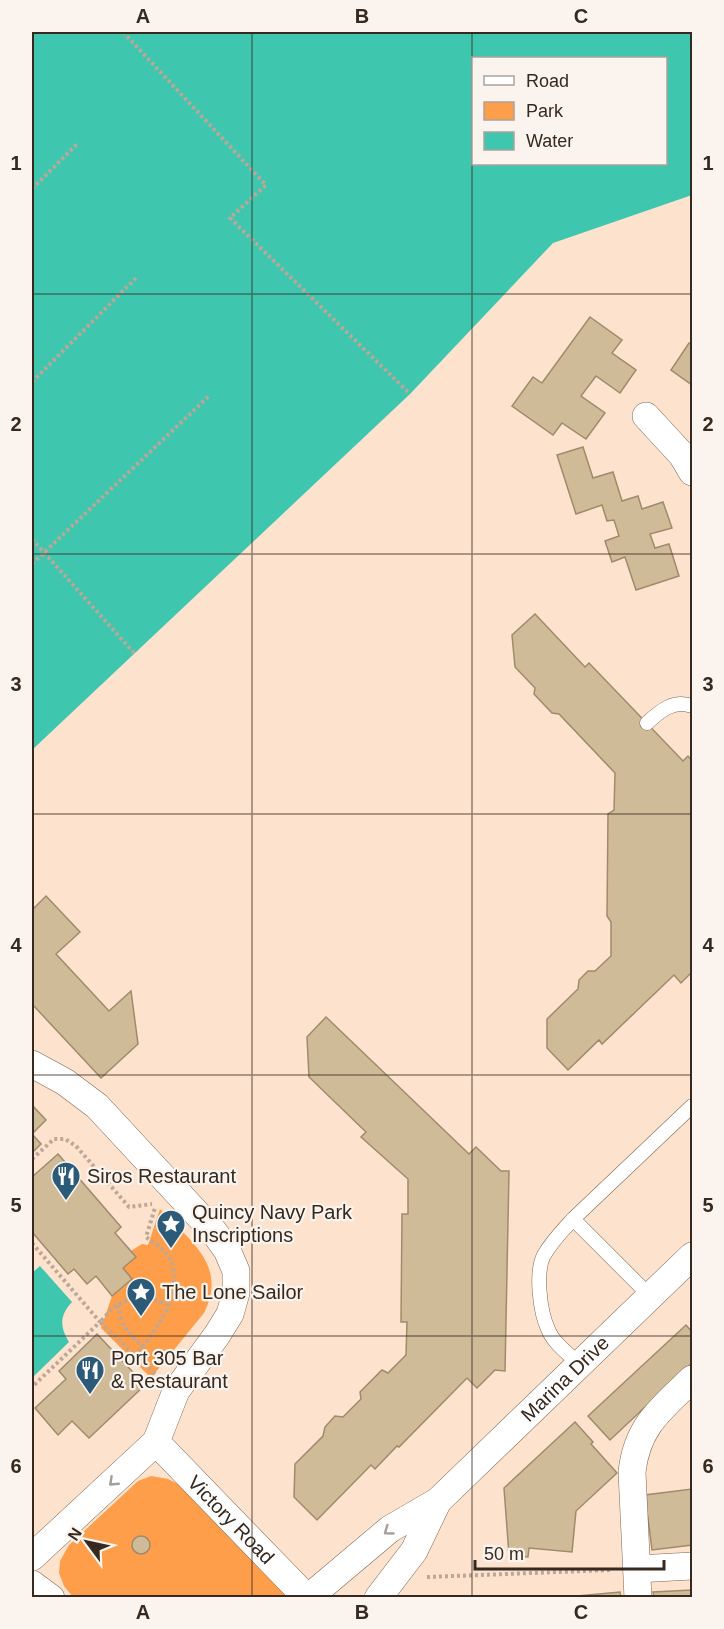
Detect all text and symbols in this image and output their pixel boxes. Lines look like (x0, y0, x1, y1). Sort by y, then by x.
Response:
text: A (136, 5, 150, 27)
text: B (355, 5, 369, 27)
text: C (574, 5, 588, 27)
legend (472, 57, 667, 165)
text: Road (526, 71, 569, 91)
text: Park (526, 101, 564, 121)
text: Water (526, 131, 573, 151)
text: 1 (10, 152, 22, 174)
text: 1 (702, 152, 714, 174)
text: 2 (10, 413, 22, 435)
text: 2 (702, 413, 714, 435)
text: 3 (10, 673, 22, 695)
text: 3 (702, 673, 714, 695)
text: 4 (10, 934, 22, 956)
text: 4 (702, 934, 714, 956)
restaurant icon: Siros Restaurant (50, 1160, 82, 1202)
place label: Siros Restaurant (87, 1165, 236, 1187)
text: 5 (10, 1194, 22, 1216)
text: 5 (702, 1194, 714, 1216)
place label: Quincy Navy Park Inscriptions (192, 1201, 353, 1246)
place icon: Quincy Navy Park Inscriptions (155, 1208, 187, 1250)
place icon: The Lone Sailor (125, 1276, 157, 1318)
place label: The Lone Sailor (162, 1281, 304, 1303)
street label: Marina Drive (516, 1331, 613, 1426)
place label: Port 305 Bar & Restaurant (111, 1347, 228, 1392)
restaurant icon: Port 305 Bar & Restaurant (74, 1354, 106, 1396)
text: 6 (10, 1455, 22, 1477)
text: 6 (702, 1455, 714, 1477)
street label: Victory Road (184, 1471, 279, 1568)
one-way arrow (109, 1475, 119, 1486)
north arrow (57, 1512, 117, 1572)
one-way arrow (384, 1524, 395, 1535)
text: N (65, 1525, 85, 1544)
scale bar (475, 1533, 664, 1571)
text: 50 m (484, 1544, 524, 1564)
text: A (136, 1601, 150, 1623)
text: B (355, 1601, 369, 1623)
text: C (574, 1601, 588, 1623)

